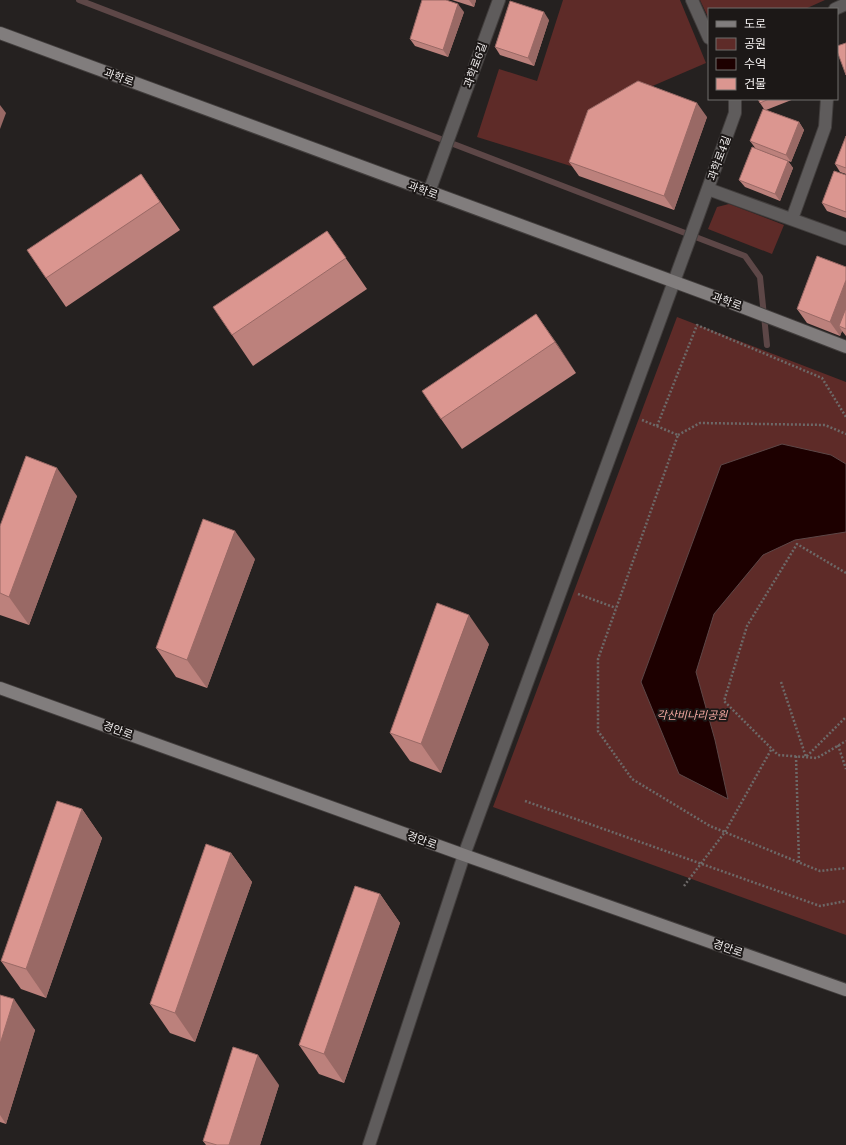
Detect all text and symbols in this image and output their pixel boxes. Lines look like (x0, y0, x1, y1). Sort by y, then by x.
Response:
legend (708, 8, 838, 100)
text: 도로 (744, 16, 766, 31)
text: 공원 (744, 36, 766, 51)
street label: 과학로6길 (460, 41, 490, 89)
text: 수역 (744, 56, 766, 71)
street label: 과학로 (102, 65, 136, 89)
text: 건물 (744, 76, 766, 91)
street label: 과학로4길 (704, 134, 734, 182)
street label: 과학로 (406, 178, 440, 202)
street label: 과학로 (710, 289, 744, 313)
park label: 각산비나리공원 (657, 708, 728, 722)
street label: 경안로 (101, 718, 135, 742)
street label: 경안로 (405, 828, 439, 852)
street label: 경안로 (711, 936, 745, 960)

